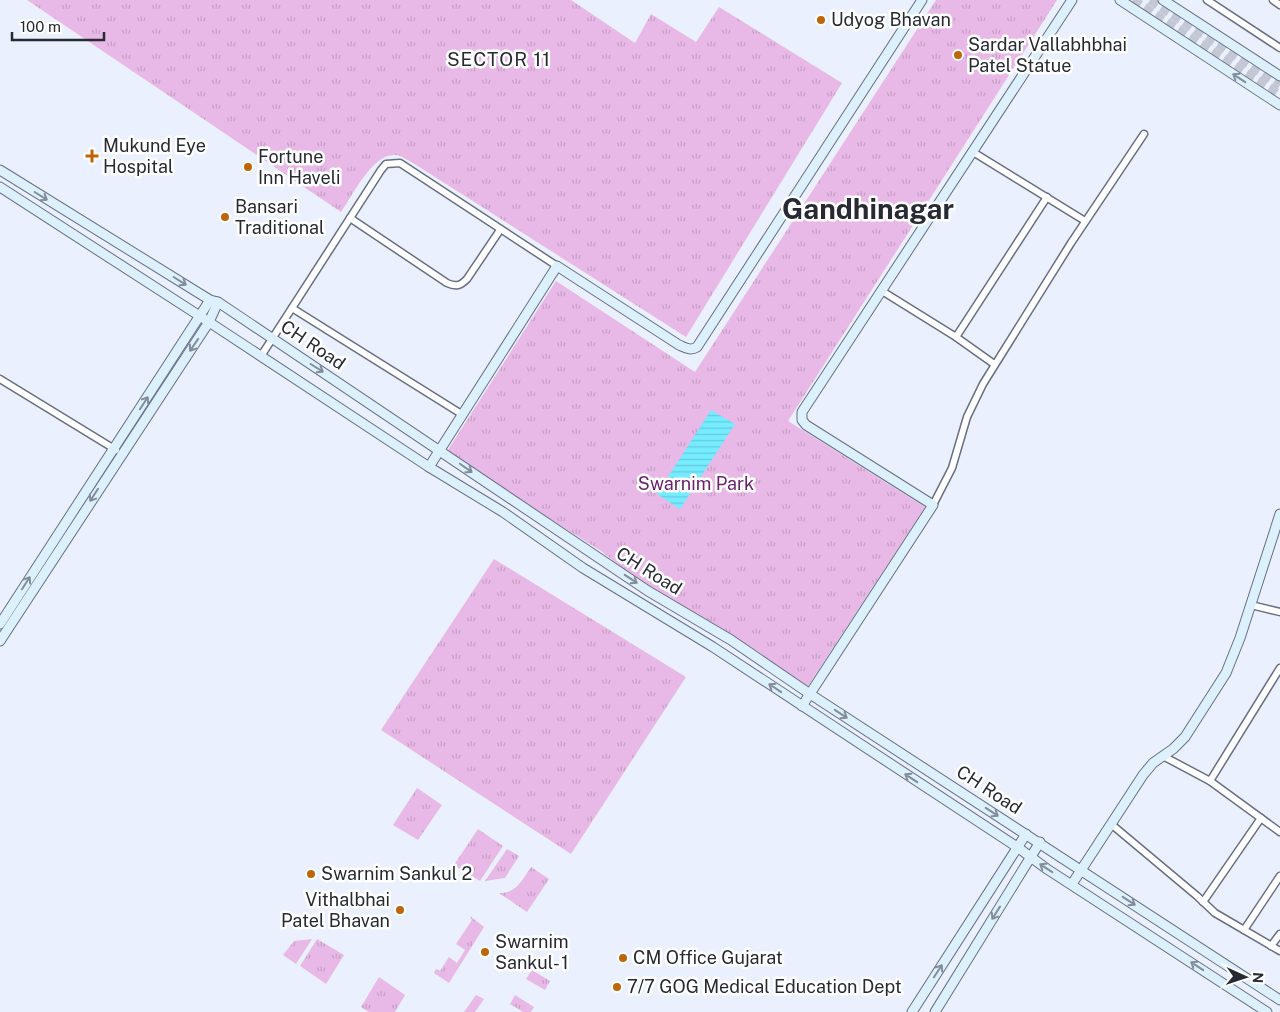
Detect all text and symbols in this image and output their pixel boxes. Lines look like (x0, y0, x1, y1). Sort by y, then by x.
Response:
place label: Udyog Bhavan (831, 9, 951, 30)
scale bar (12, 10, 105, 42)
marker: Udyog Bhavan (815, 14, 827, 26)
text: 100 m (20, 18, 61, 35)
place label: Sardar Vallabhbhai Patel Statue (968, 34, 1127, 76)
district label: SECTOR 11 (447, 48, 551, 70)
marker: Sardar Vallabhbhai Patel Statue (952, 49, 964, 61)
one-way arrow (1233, 73, 1247, 83)
place label: Mukund Eye Hospital (103, 135, 206, 177)
place label: Fortune Inn Haveli (258, 146, 341, 188)
marker: Mukund Eye Hospital (85, 149, 99, 163)
marker: Fortune Inn Haveli (242, 161, 254, 173)
one-way arrow (34, 191, 48, 201)
district label: Gandhinagar (782, 192, 954, 225)
place label: Bansari Traditional (235, 196, 324, 238)
marker: Bansari Traditional (219, 211, 231, 223)
one-way arrow (172, 277, 186, 287)
street label: CH Road (277, 315, 349, 374)
one-way arrow (188, 337, 198, 351)
one-way arrow (309, 363, 323, 373)
one-way arrow (140, 397, 150, 411)
one-way arrow (459, 463, 473, 473)
park label: Swarnim Park (638, 473, 754, 494)
one-way arrow (89, 487, 99, 501)
street label: CH Road (613, 542, 686, 599)
one-way arrow (624, 574, 638, 584)
one-way arrow (21, 576, 31, 590)
one-way arrow (768, 683, 782, 694)
one-way arrow (834, 709, 848, 719)
street label: CH Road (953, 761, 1026, 818)
one-way arrow (904, 773, 918, 783)
one-way arrow (985, 807, 999, 817)
place label: Swarnim Sankul 2 (321, 863, 472, 884)
one-way arrow (1039, 863, 1053, 873)
marker: Swarnim Sankul 2 (305, 868, 317, 880)
place label: Vithalbhai Patel Bhavan (281, 889, 390, 931)
one-way arrow (1121, 896, 1135, 906)
marker: Vithalbhai Patel Bhavan (394, 904, 406, 916)
one-way arrow (990, 906, 1000, 920)
place label: Swarnim Sankul- 1 (495, 931, 569, 973)
marker: Swarnim Sankul- 1 (479, 946, 491, 958)
place label: CM Office Gujarat (633, 947, 783, 968)
marker: CM Office Gujarat (617, 952, 629, 964)
north arrow (1220, 952, 1270, 1002)
one-way arrow (1190, 961, 1204, 971)
one-way arrow (933, 964, 943, 978)
text: N (1250, 972, 1266, 984)
place label: 7/7 GOG Medical Education Dept (627, 976, 902, 997)
marker: 7/7 GOG Medical Education Dept (611, 981, 623, 993)

